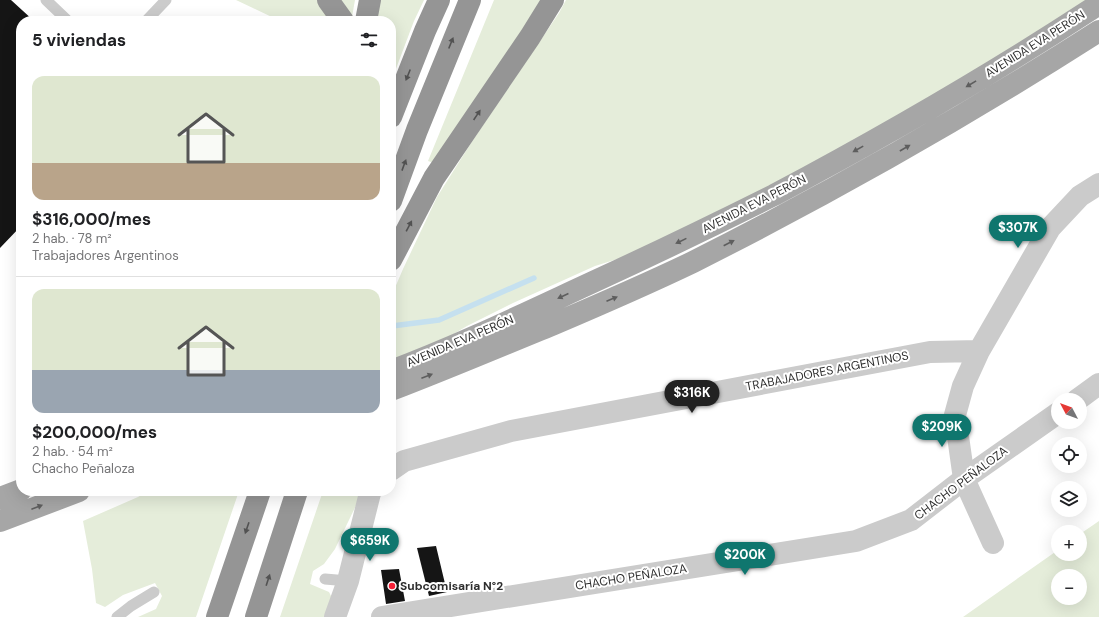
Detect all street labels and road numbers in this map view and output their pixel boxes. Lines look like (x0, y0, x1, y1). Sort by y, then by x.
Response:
street label: AVENIDA EVA PERÓN (982, 7, 1088, 81)
street label: AVENIDA EVA PERÓN (699, 171, 809, 237)
street label: AVENIDA EVA PERÓN (404, 311, 516, 371)
street label: TRABAJADORES ARGENTINOS (744, 347, 910, 395)
street label: CHACHO PEÑALOZA (911, 443, 1011, 523)
street label: CHACHO PEÑALOZA (574, 560, 688, 594)

